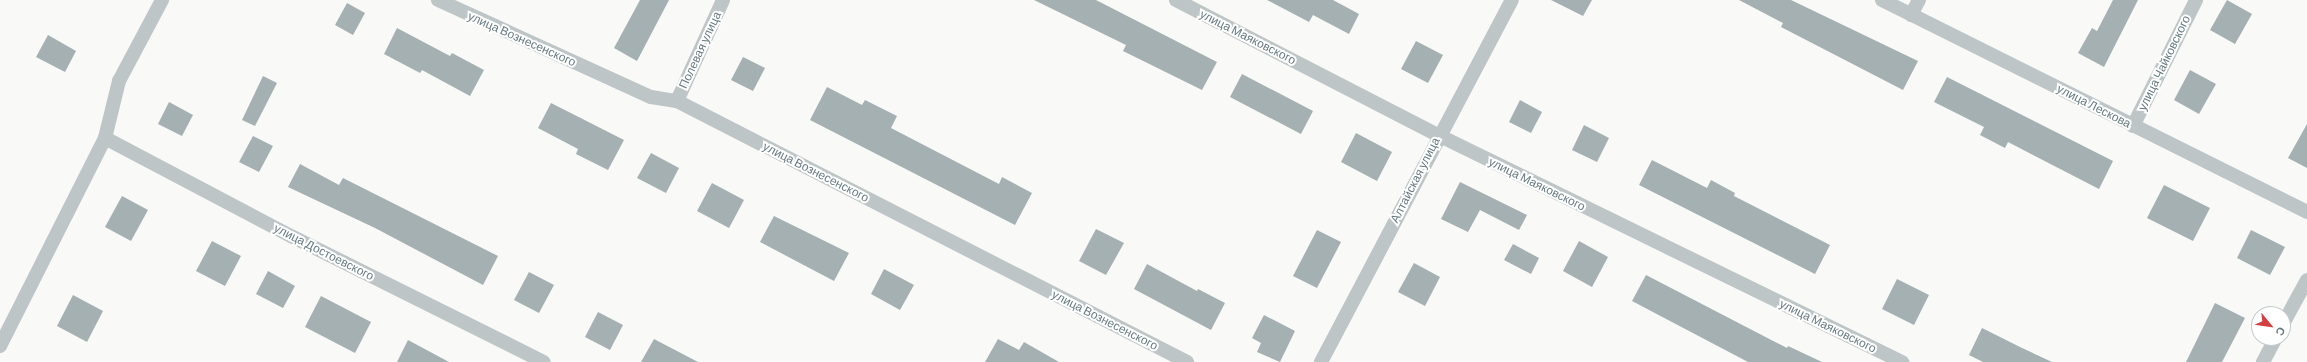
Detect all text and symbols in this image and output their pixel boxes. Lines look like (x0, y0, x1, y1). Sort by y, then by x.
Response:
street label: улица Маяковского (1198, 7, 1298, 67)
street label: улица Вознесенского (466, 9, 578, 69)
street label: Полевая улица (676, 9, 724, 91)
street label: улица Чайковского (2135, 13, 2193, 113)
street label: улица Лескова (2055, 81, 2133, 131)
street label: Алтайская улица (1387, 135, 1443, 225)
street label: улица Вознесенского (761, 139, 871, 205)
street label: улица Маяковского (1486, 154, 1588, 214)
street label: улица Достоевского (272, 221, 376, 283)
street label: улица Вознесенского (1050, 287, 1160, 353)
street label: улица Маяковского (1777, 296, 1879, 356)
north arrow (2251, 306, 2291, 346)
text: С (2273, 325, 2289, 338)

